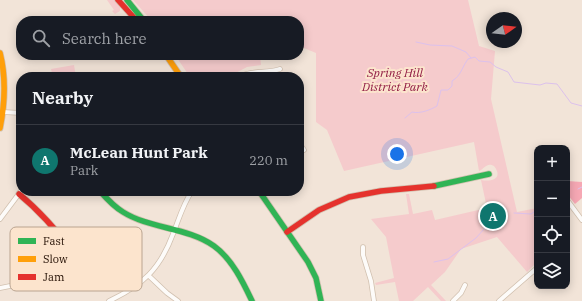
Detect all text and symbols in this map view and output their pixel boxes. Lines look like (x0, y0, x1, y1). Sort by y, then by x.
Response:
north arrow (486, 12, 522, 48)
search box (16, 16, 304, 60)
icon: search (30, 27, 52, 49)
text: Search here (62, 29, 147, 48)
park label: Spring Hill District Park (361, 65, 429, 94)
text: Nearby (32, 87, 93, 109)
text: McLean Hunt Park (70, 143, 208, 162)
your location (387, 144, 407, 164)
map controls (534, 145, 570, 289)
button: + (534, 145, 570, 181)
text: A (40, 152, 50, 169)
text: 220 m (249, 152, 288, 169)
text: Park (70, 162, 98, 179)
button: − (534, 181, 570, 217)
pin: A (480, 201, 506, 231)
button: locate (534, 217, 570, 253)
legend (10, 227, 142, 291)
text: Fast (43, 234, 65, 248)
text: Slow (43, 252, 68, 266)
button: layers (534, 253, 570, 289)
text: Jam (43, 270, 65, 284)

